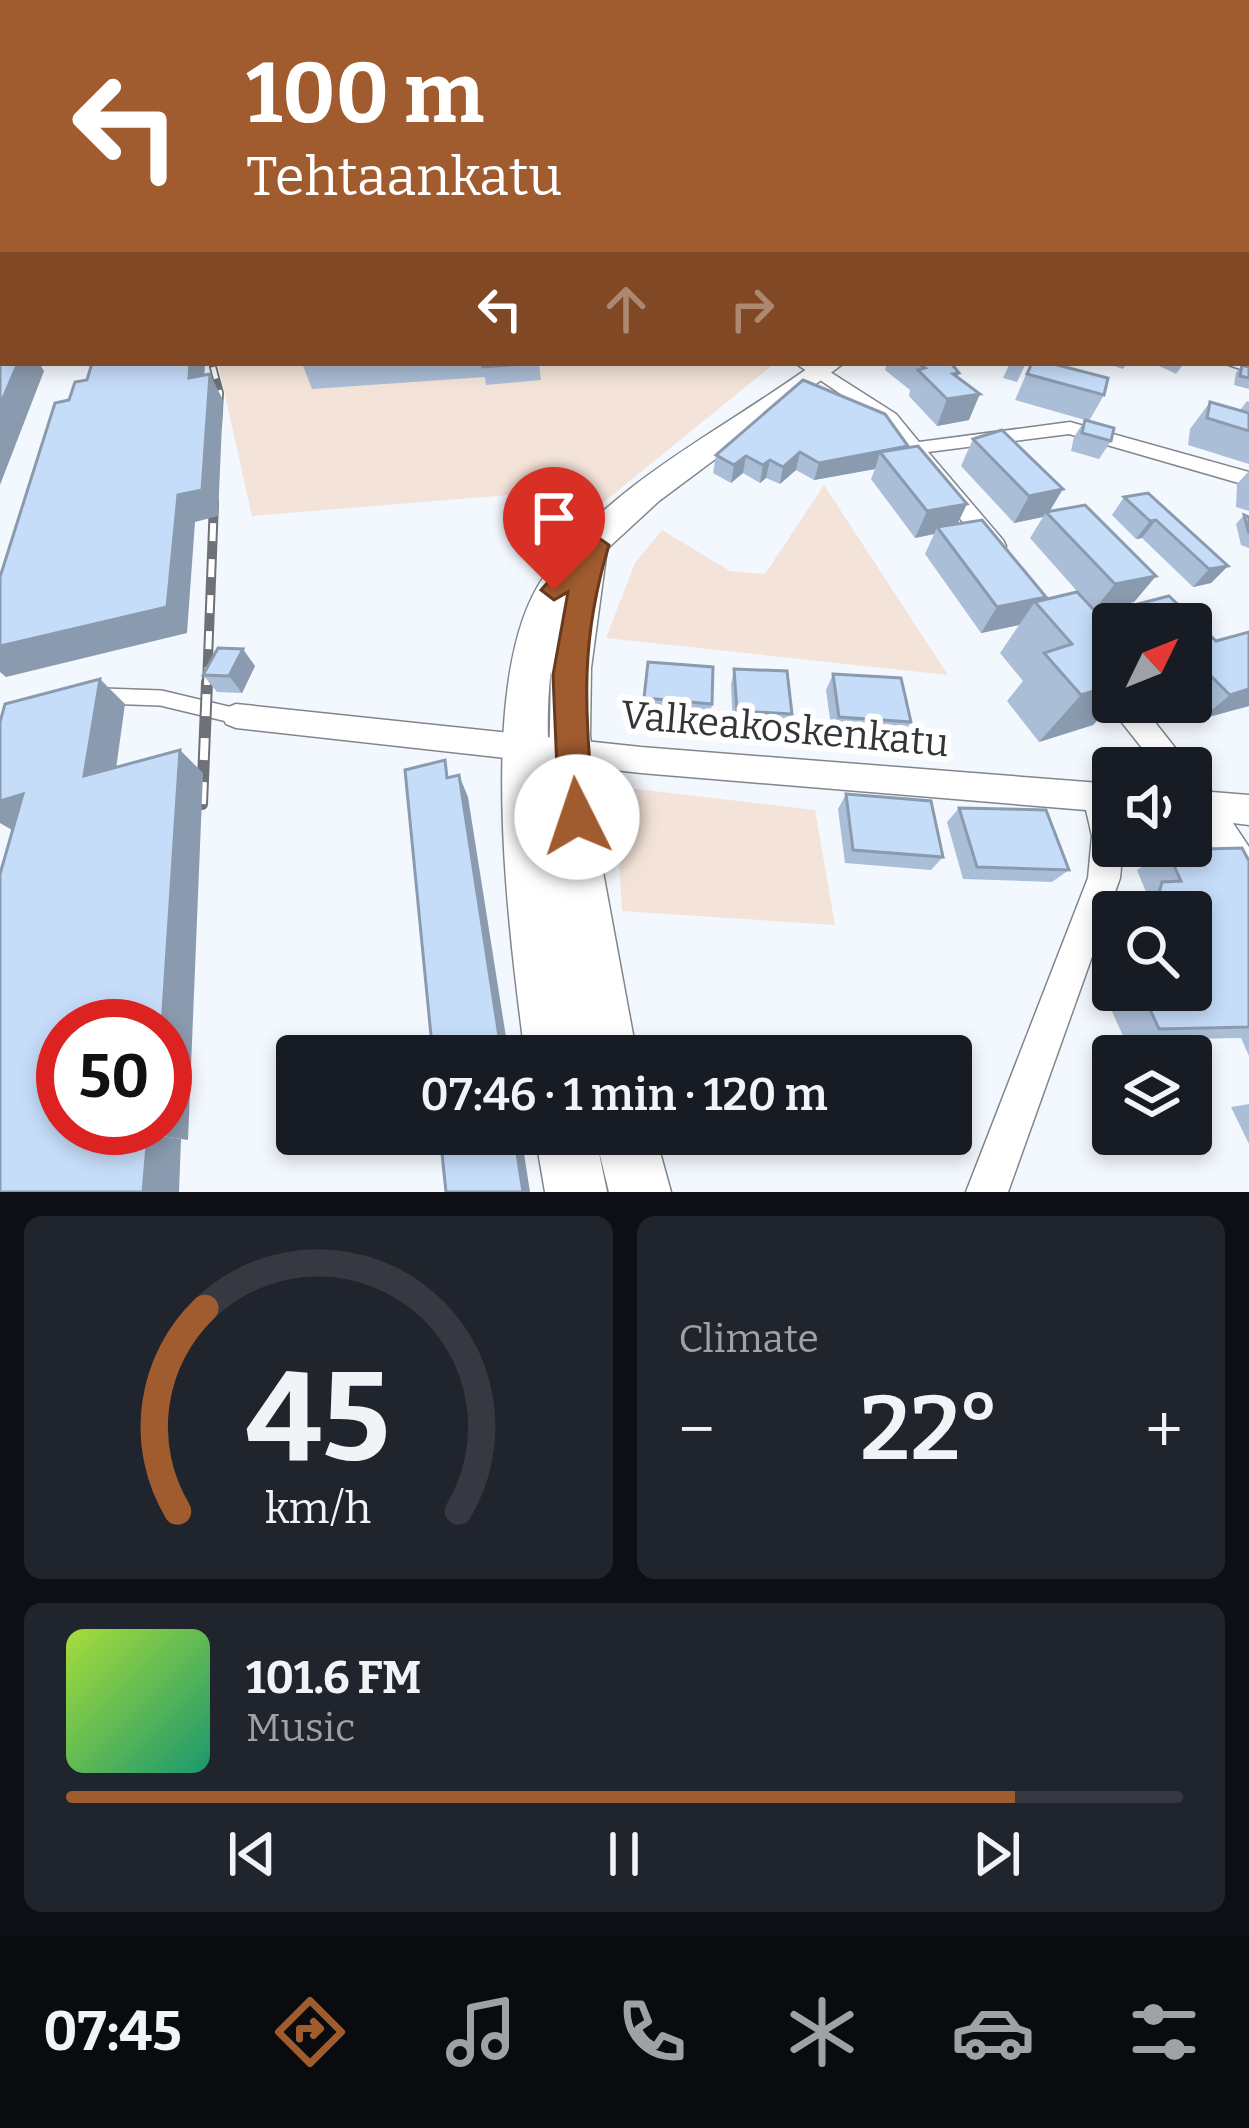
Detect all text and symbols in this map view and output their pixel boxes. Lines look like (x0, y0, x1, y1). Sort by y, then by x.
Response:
text: 100 m (246, 43, 484, 144)
icon: left (48, 48, 204, 204)
text: Tehtaankatu (246, 145, 562, 209)
icon: left (467, 276, 533, 342)
icon: ahead (593, 276, 659, 342)
icon: right (719, 276, 785, 342)
pin (503, 467, 605, 590)
icon: arrive (521, 485, 587, 551)
north arrow (1092, 603, 1212, 723)
map controls (1092, 603, 1212, 1155)
street label: Valkeakoskenkatu (619, 692, 951, 766)
button: sound (1092, 747, 1212, 867)
position arrow (514, 754, 640, 880)
button: search (1092, 891, 1212, 1011)
speed limit sign: 50 (36, 999, 192, 1155)
button: layers (1092, 1035, 1212, 1155)
text: 07:46 · 1 min · 120 m (420, 1068, 828, 1122)
text: Climate (679, 1316, 819, 1362)
text: 45 (246, 1343, 390, 1493)
text: 22° (860, 1375, 1000, 1483)
text: − (679, 1390, 715, 1469)
text: + (1145, 1390, 1183, 1469)
text: km/h (265, 1482, 371, 1533)
text: 101.6 FM (246, 1651, 421, 1705)
text: Music (246, 1705, 355, 1751)
icon: previous (219, 1821, 285, 1887)
icon: pause (591, 1821, 657, 1887)
icon: next (964, 1821, 1030, 1887)
icon: directions (268, 1990, 352, 2074)
icon: music (439, 1990, 523, 2074)
icon: phone (610, 1990, 694, 2074)
icon: climate (780, 1990, 864, 2074)
icon: car (951, 1990, 1035, 2074)
icon: filters (1122, 1990, 1206, 2074)
text: 07:45 (43, 2000, 182, 2064)

